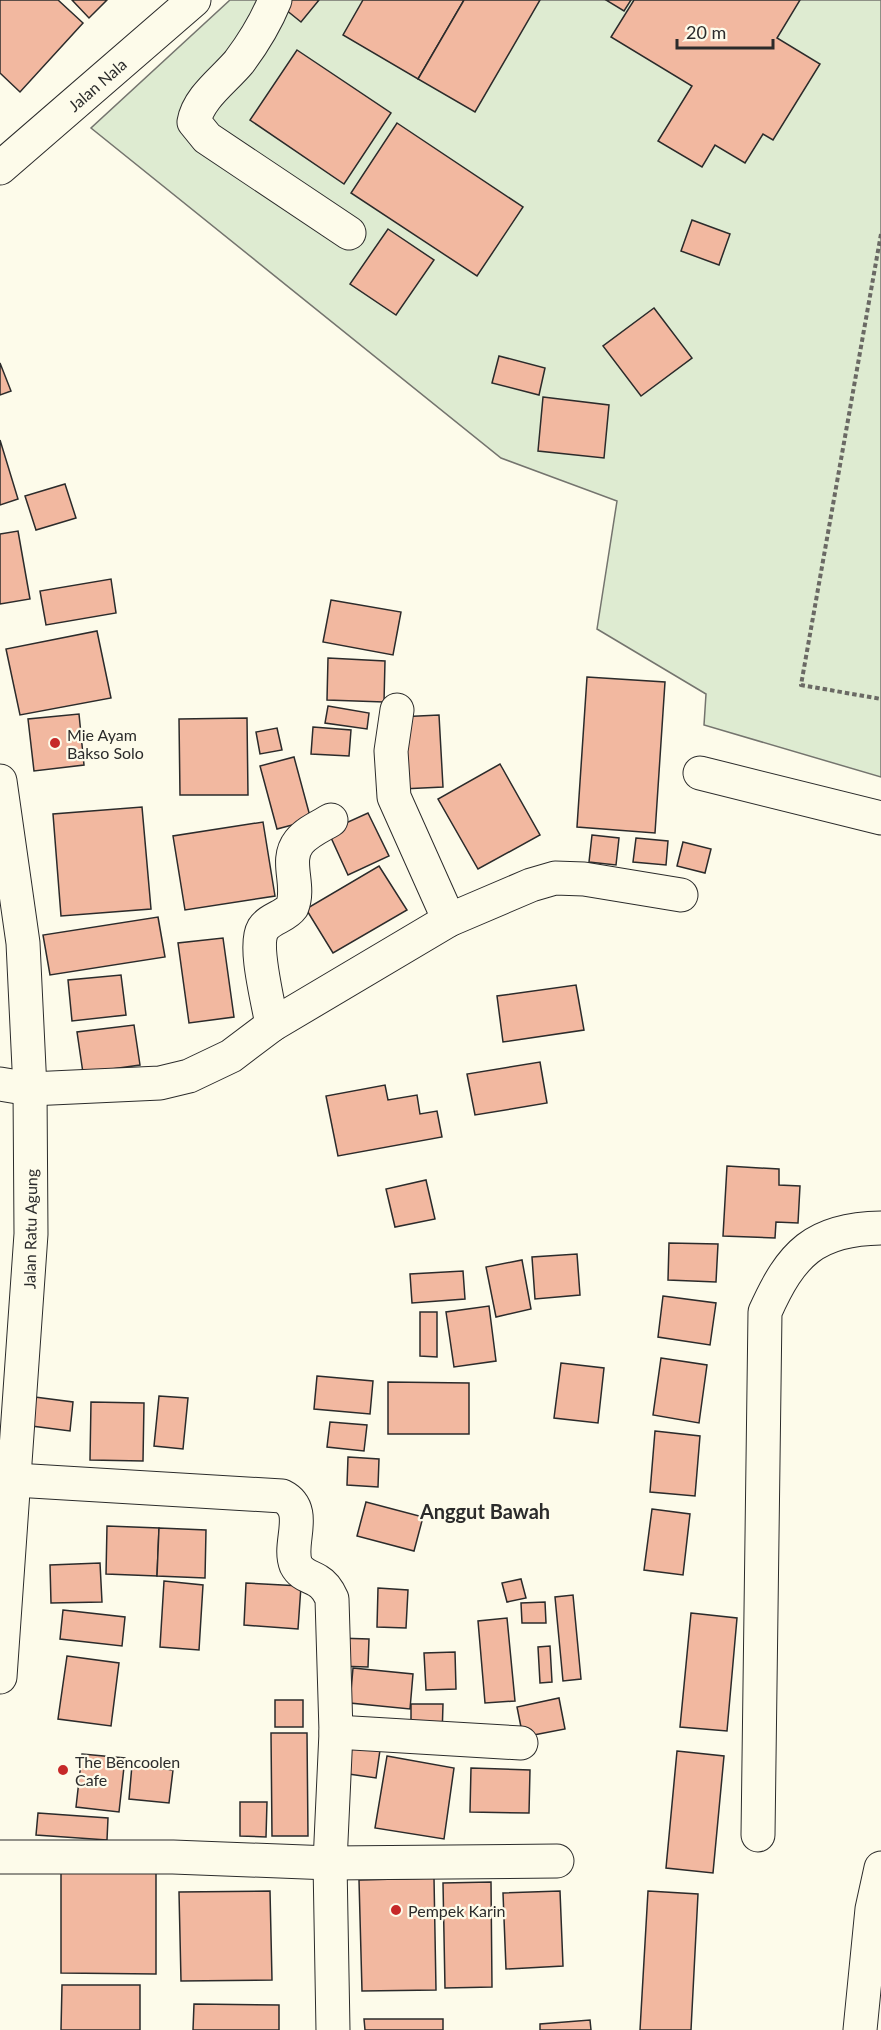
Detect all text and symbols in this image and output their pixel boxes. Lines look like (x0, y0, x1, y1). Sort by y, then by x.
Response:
scale bar (677, 12, 773, 50)
text: 20 m (686, 21, 726, 43)
street label: Jalan Nala (64, 54, 130, 115)
place label: Mie Ayam Bakso Solo (67, 725, 144, 762)
marker: Mie Ayam Bakso Solo (48, 736, 62, 750)
street label: Jalan Ratu Agung (19, 1169, 41, 1289)
district label: Anggut Bawah (419, 1499, 550, 1523)
place label: The Bencoolen Cafe (75, 1752, 180, 1789)
marker: The Bencoolen Cafe (56, 1763, 70, 1777)
place label: Pempek Karin (408, 1901, 506, 1920)
marker: Pempek Karin (389, 1903, 403, 1917)

